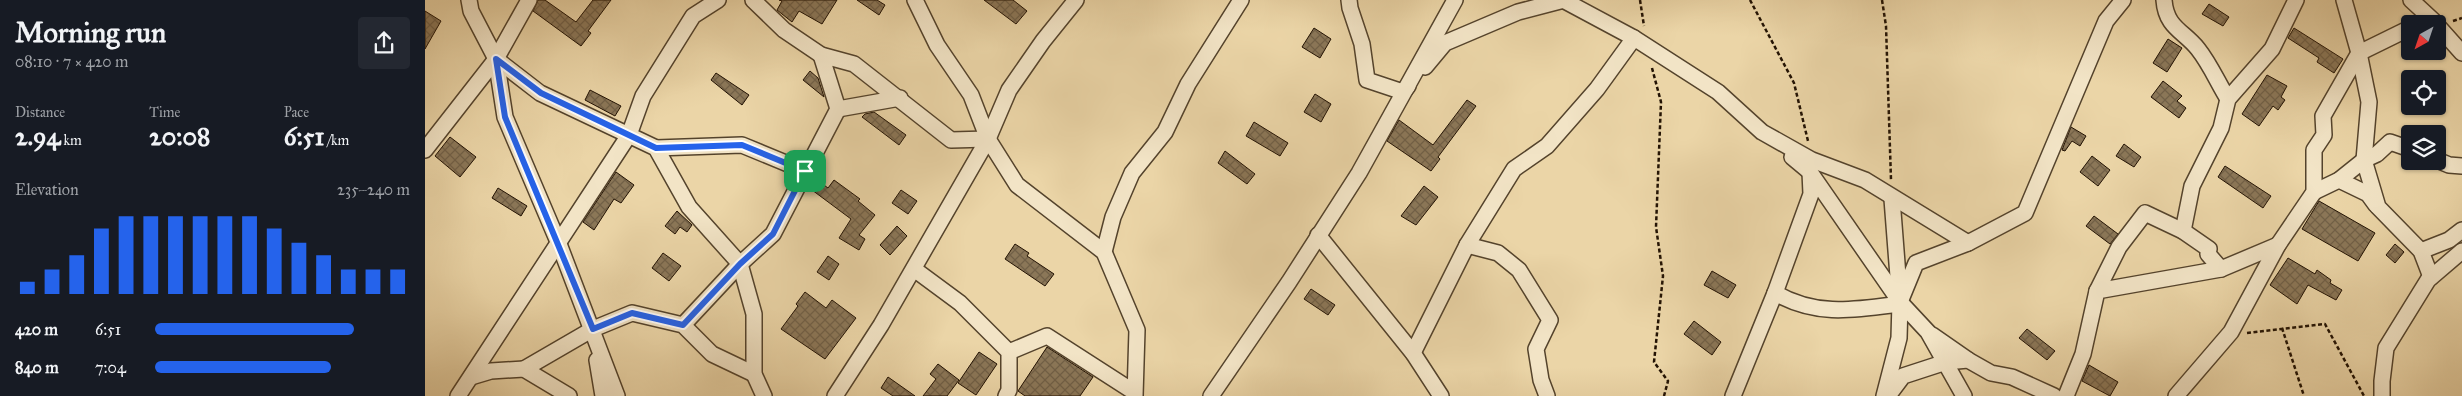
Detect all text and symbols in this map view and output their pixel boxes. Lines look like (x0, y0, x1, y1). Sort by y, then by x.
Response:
text: Morning run (15, 15, 166, 50)
north arrow (2401, 15, 2446, 60)
map controls (2401, 15, 2446, 170)
button: share (358, 17, 410, 69)
text: 08:10 · 7 × 420 m (15, 52, 129, 71)
button: locate (2401, 70, 2446, 115)
text: Distance (15, 104, 65, 121)
text: Time (149, 104, 180, 121)
text: Pace (284, 104, 309, 121)
text: 2.94 (15, 121, 60, 152)
text: 20:08 (149, 121, 210, 152)
text: 6:51 (284, 121, 324, 152)
button: layers (2401, 125, 2446, 170)
text: km (60, 132, 82, 149)
text: /km (324, 132, 349, 149)
pin (784, 150, 826, 192)
icon: arrive (791, 157, 819, 185)
text: Elevation (15, 180, 79, 199)
text: 235–240 m (337, 180, 410, 199)
text: 420 m (15, 320, 58, 339)
text: 6:51 (95, 320, 121, 339)
text: 840 m (15, 358, 59, 377)
text: 7:04 (95, 358, 126, 377)

